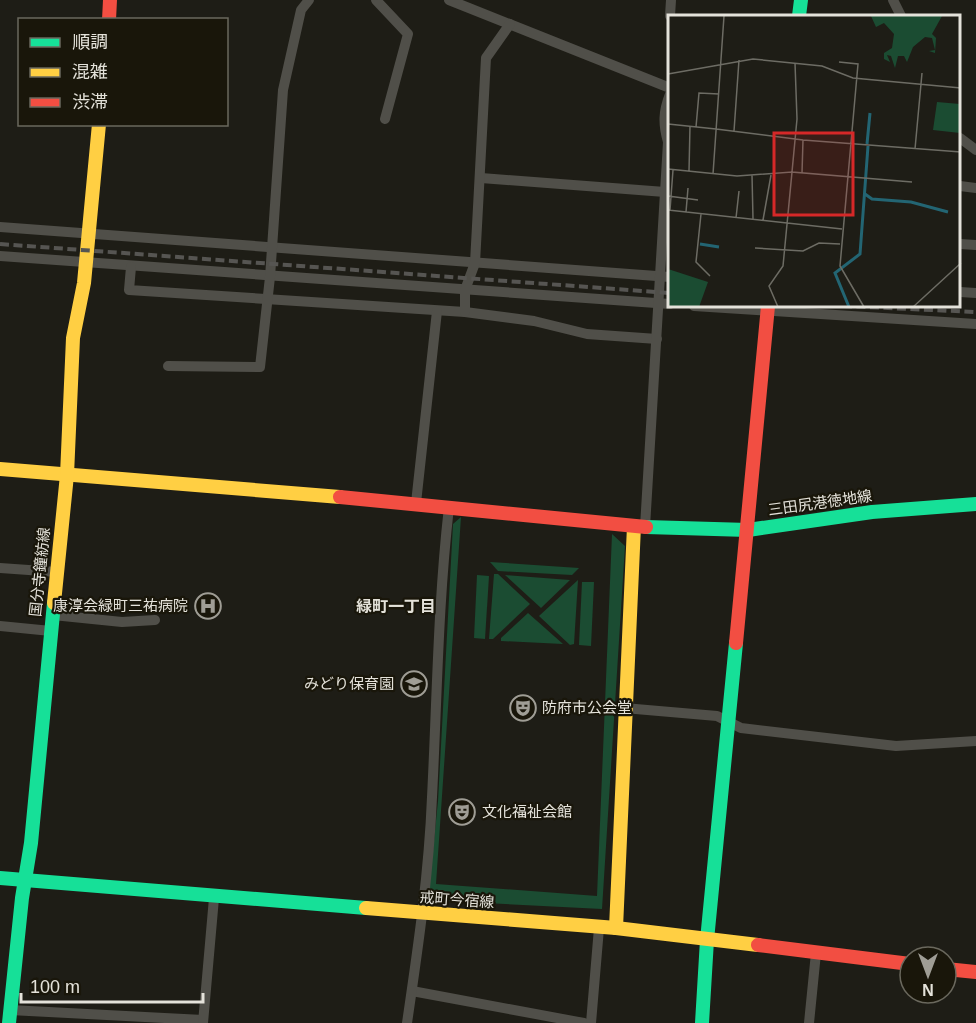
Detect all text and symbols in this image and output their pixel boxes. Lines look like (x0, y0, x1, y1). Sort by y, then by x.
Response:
inset map (668, 15, 961, 308)
legend (18, 18, 228, 126)
text: 順調 (72, 32, 108, 52)
text: 混雑 (72, 62, 108, 82)
text: 渋滞 (72, 92, 108, 112)
street label: 三田尻港徳地線 (767, 487, 873, 518)
street label: 国分寺鐘紡線 (26, 526, 53, 618)
hospital icon: 康淳会緑町三祐病院 (193, 591, 223, 621)
place label: 康淳会緑町三祐病院 (53, 597, 188, 614)
district label: 緑町一丁目 (356, 598, 436, 615)
school or university icon: みどり保育園 (399, 669, 429, 699)
place label: みどり保育園 (304, 675, 394, 692)
theatre icon: 防府市公会堂 (508, 693, 538, 723)
place label: 防府市公会堂 (542, 699, 632, 716)
theatre icon: 文化福祉会館 (447, 797, 477, 827)
place label: 文化福祉会館 (482, 803, 572, 820)
street label: 戒町今宿線 (419, 888, 495, 911)
north arrow (898, 945, 958, 1005)
scale bar (21, 966, 202, 1004)
text: 100 m (30, 977, 80, 997)
text: N (922, 981, 934, 998)

